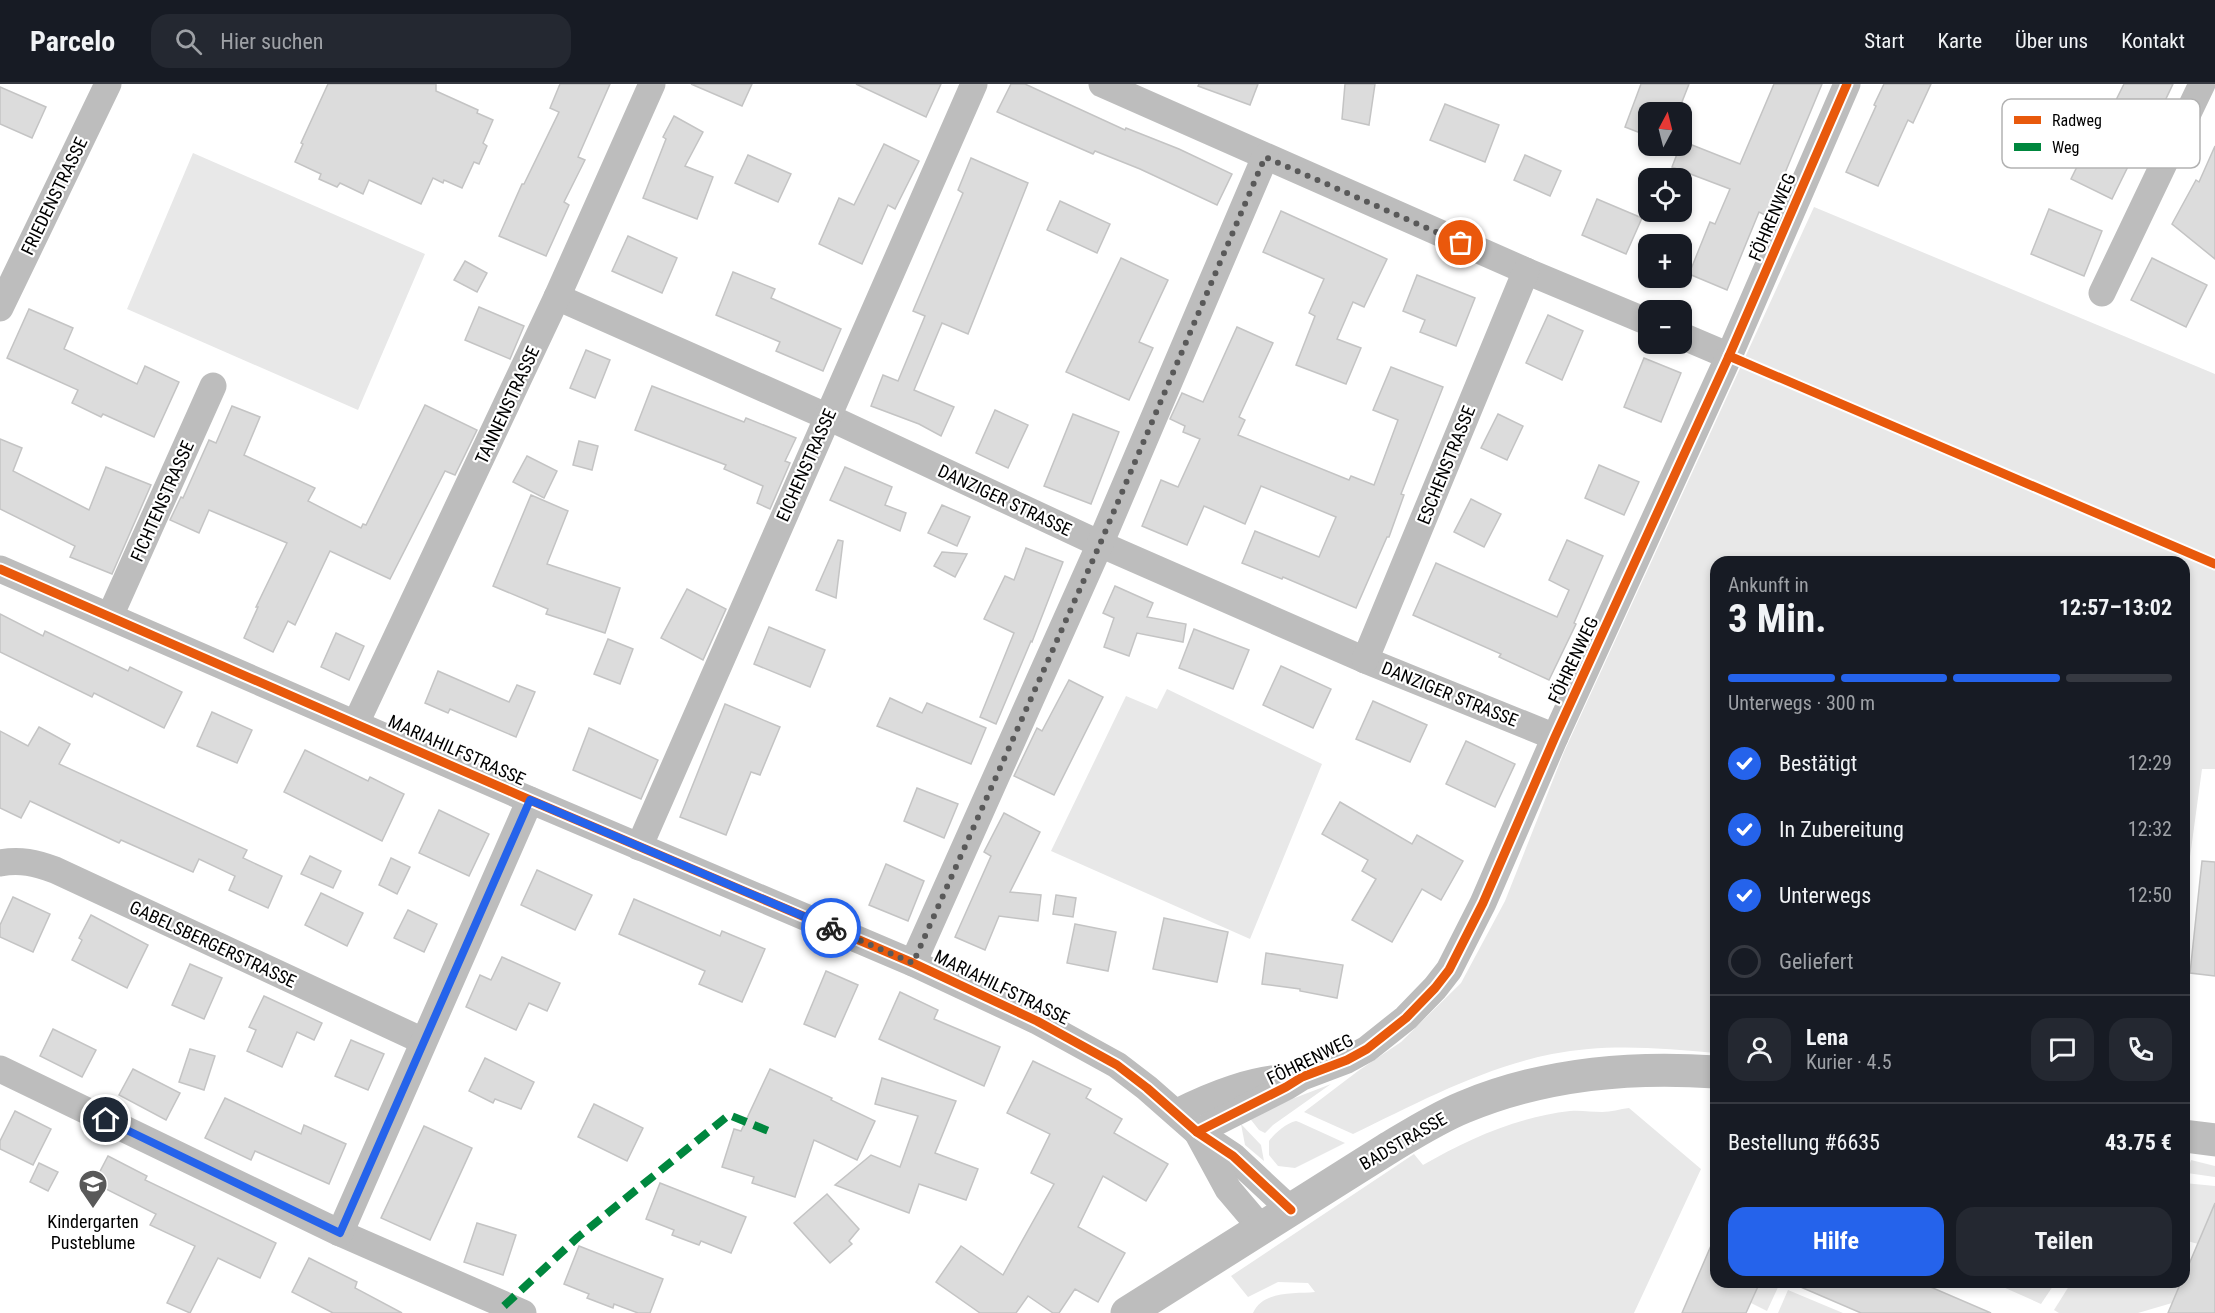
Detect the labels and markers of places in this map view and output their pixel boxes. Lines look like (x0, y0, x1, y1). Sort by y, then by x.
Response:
pin (1435, 217, 1486, 268)
pin (80, 1094, 131, 1145)
school or university icon: Kindergarten Pusteblume (77, 1168, 109, 1210)
place label: Kindergarten Pusteblume (47, 1211, 139, 1253)

